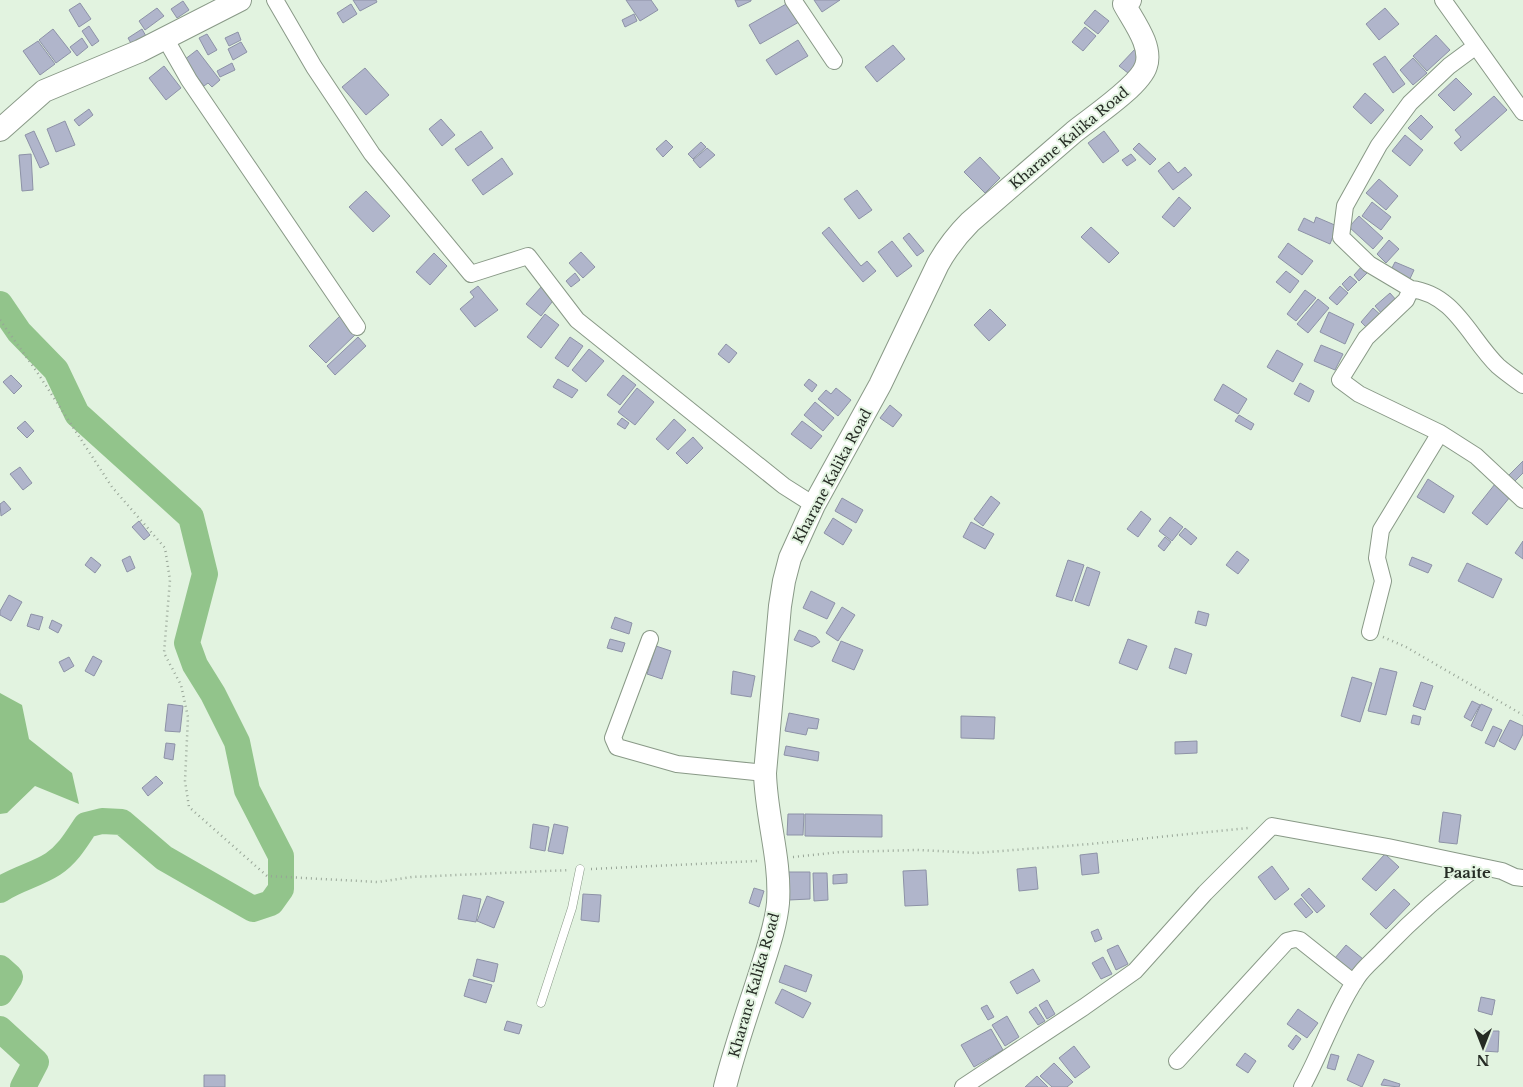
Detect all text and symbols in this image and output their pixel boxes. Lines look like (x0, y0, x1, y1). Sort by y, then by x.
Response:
street label: Kharane Kalika Road (1006, 83, 1133, 193)
street label: Kharane Kalika Road (789, 405, 875, 546)
district label: Paaite (1443, 863, 1491, 882)
street label: Kharane Kalika Road (725, 910, 783, 1060)
north arrow (1458, 1022, 1508, 1072)
text: N (1476, 1051, 1490, 1069)

